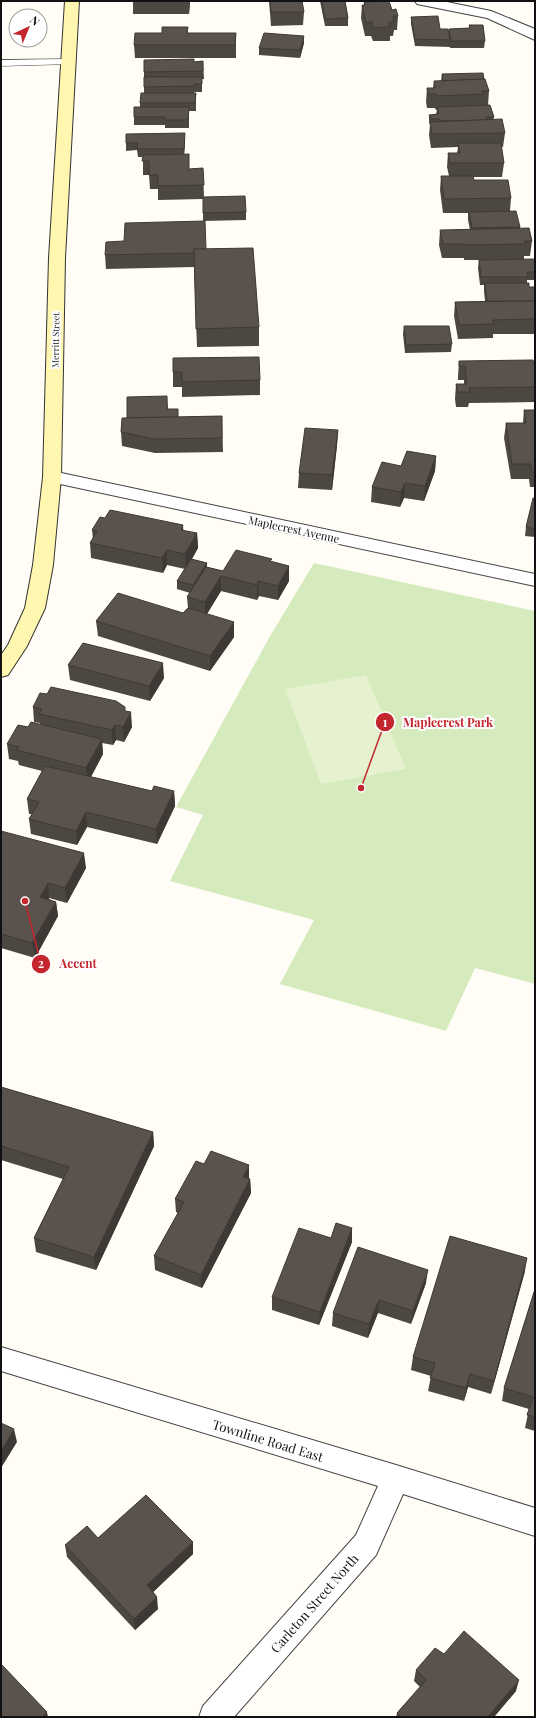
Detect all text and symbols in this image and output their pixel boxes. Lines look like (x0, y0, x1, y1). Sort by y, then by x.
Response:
north arrow (8, 8, 48, 48)
text: N (27, 12, 43, 29)
street label: Merritt Street (49, 312, 61, 368)
street label: Maplecrest Avenue (247, 512, 341, 546)
callout: Maplecrest Park (375, 710, 501, 734)
text: 1 (383, 714, 388, 730)
text: Maplecrest Park (403, 714, 494, 730)
callout: Accent (31, 952, 105, 976)
text: 2 (38, 955, 44, 971)
text: Accent (58, 955, 98, 971)
street label: Townline Road East (211, 1415, 326, 1465)
street label: Carleton Street North (266, 1550, 362, 1656)

